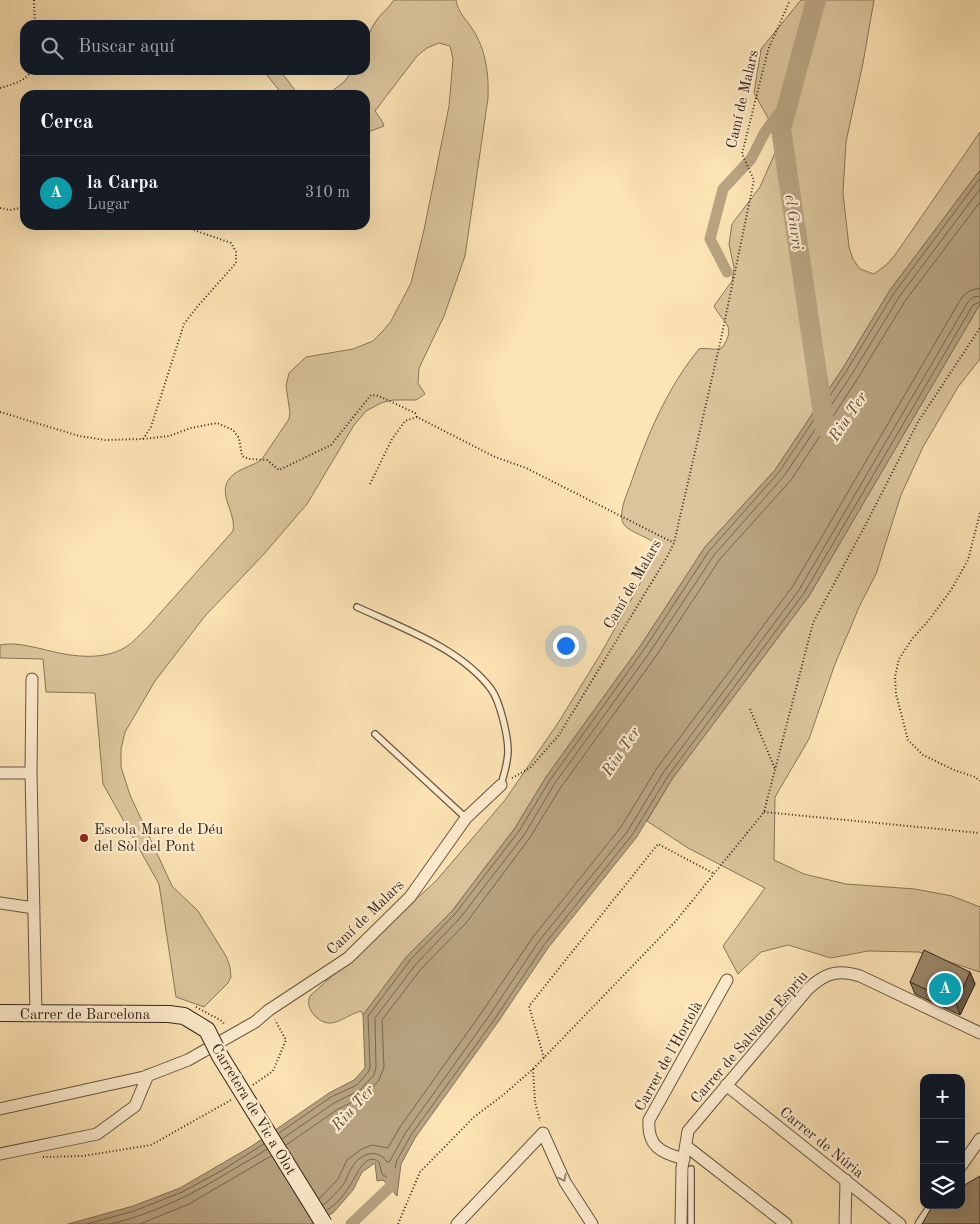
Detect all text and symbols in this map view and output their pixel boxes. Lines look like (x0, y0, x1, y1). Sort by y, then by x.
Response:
search box (20, 20, 370, 75)
icon: search (38, 34, 66, 62)
text: Buscar aquí (78, 38, 174, 57)
street label: Camí de Malars (725, 49, 762, 150)
text: Cerca (40, 112, 93, 133)
text: la Carpa (87, 174, 158, 193)
text: A (50, 185, 62, 201)
text: 310 m (305, 185, 350, 201)
water label: el Gurri (781, 194, 805, 252)
text: Lugar (87, 197, 129, 213)
water label: Riu Ter (826, 389, 871, 445)
street label: Camí de Malars (602, 537, 665, 632)
your location (553, 633, 579, 659)
water label: Riu Ter (599, 724, 644, 780)
place label: Escola Mare de Déu del Sòl del Pont (94, 823, 223, 855)
marker: Escola Mare de Déu del Sòl del Pont (78, 832, 90, 844)
street label: Camí de Malars (325, 878, 407, 958)
street label: Carrer de Salvador Espriu (689, 969, 812, 1107)
pin: A (929, 970, 961, 1008)
street label: Carrer de l'Hortolà (633, 999, 706, 1114)
street label: Carrer de Barcelona (20, 1008, 151, 1023)
street label: Carretera de Vic a Olot (208, 1042, 298, 1178)
map controls (920, 1074, 965, 1209)
button: + (920, 1074, 965, 1119)
water label: Riu Ter (328, 1082, 379, 1135)
street label: Carrer de Núria (776, 1105, 866, 1182)
button: − (920, 1119, 965, 1164)
button: layers (920, 1164, 965, 1209)
one-way arrow (557, 1172, 567, 1181)

